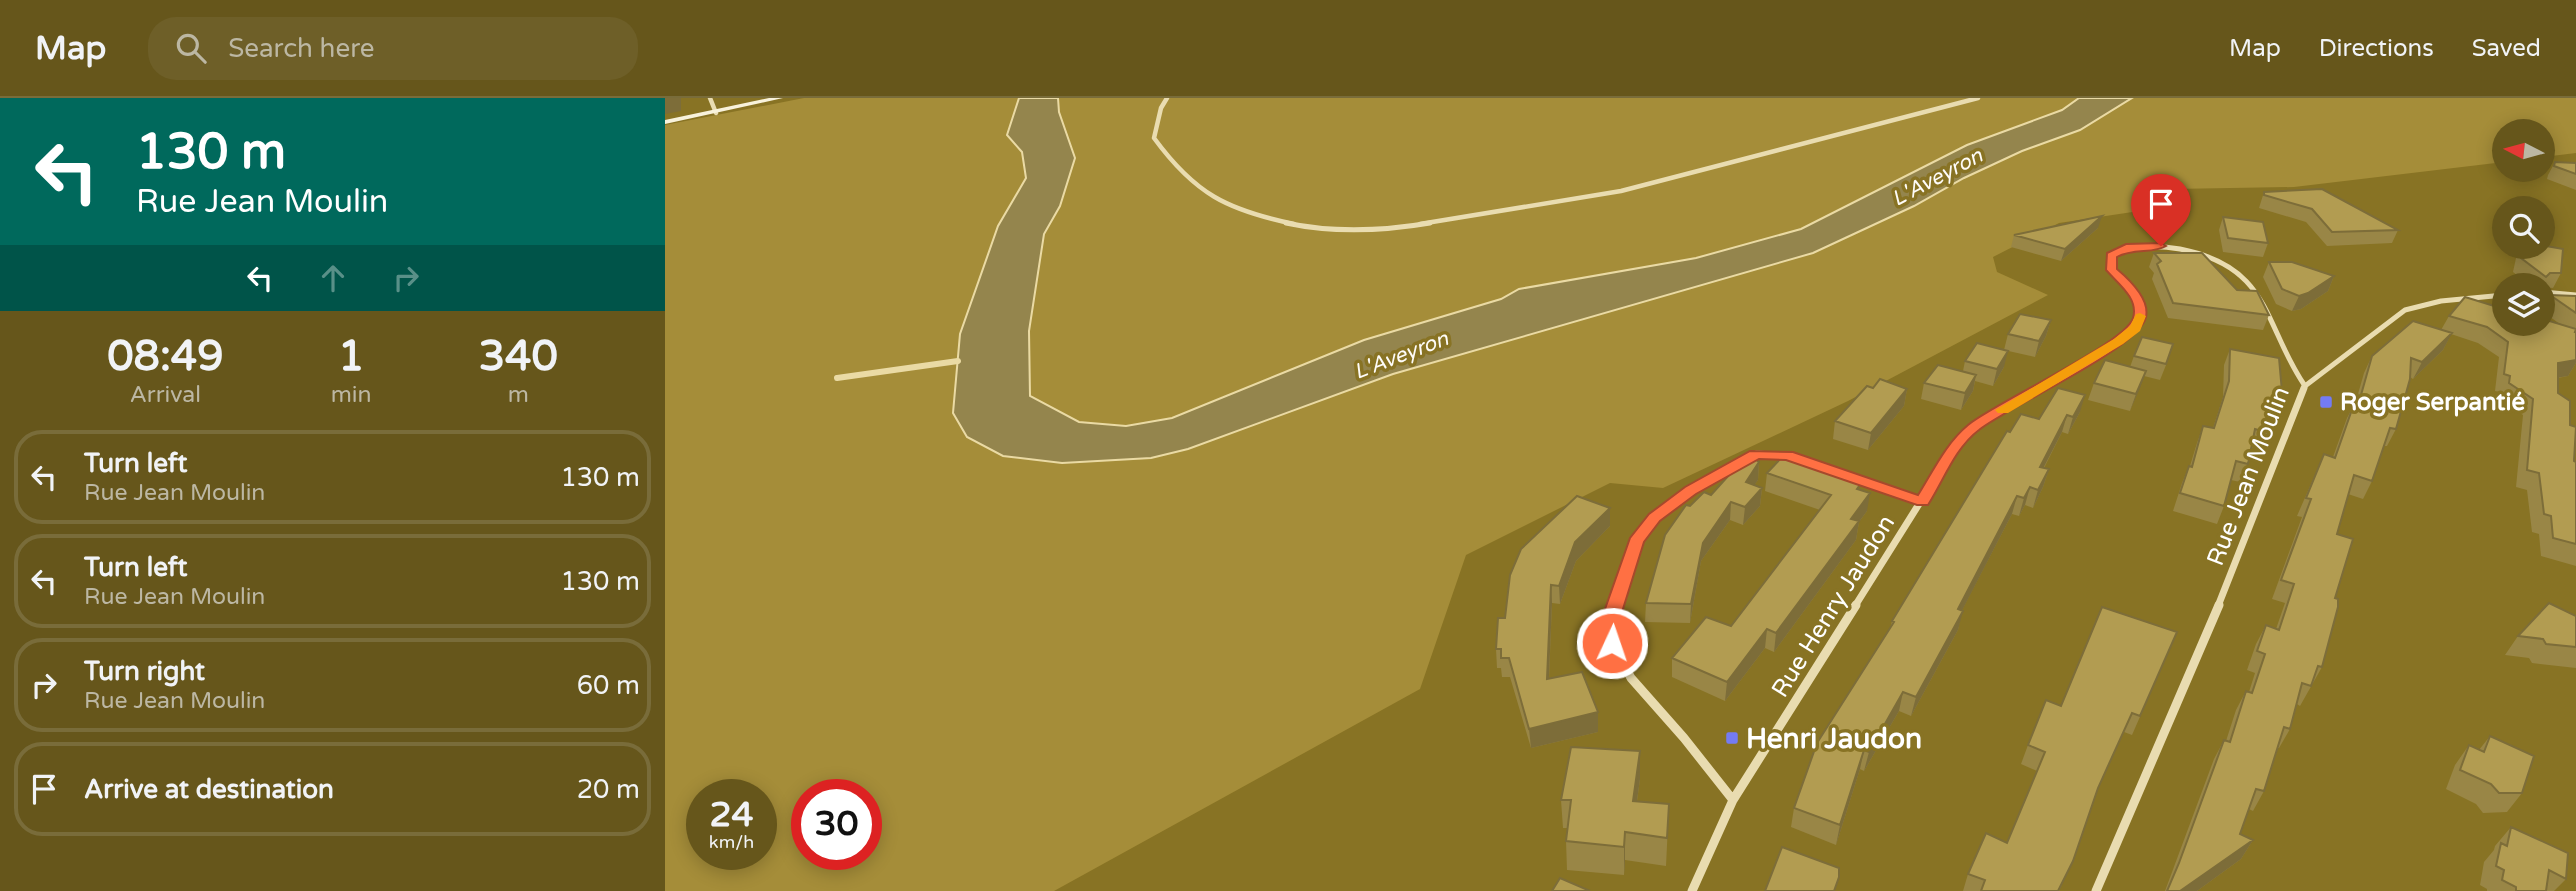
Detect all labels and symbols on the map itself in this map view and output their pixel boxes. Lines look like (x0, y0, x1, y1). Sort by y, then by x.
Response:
north arrow (2492, 119, 2555, 182)
water label: L'Aveyron (1888, 143, 1988, 212)
pin (2131, 174, 2191, 246)
water label: L'Aveyron (1350, 326, 1453, 385)
street label: Rue Jean Moulin (2201, 383, 2296, 570)
place label: Roger Serpantié (2340, 388, 2526, 417)
marker: Roger Serpantié (2318, 394, 2334, 410)
street label: Rue Henry Jaudon (1766, 510, 1901, 703)
position arrow (1575, 606, 1649, 680)
place label: Henri Jaudon (1746, 722, 1922, 756)
marker: Henri Jaudon (1724, 730, 1740, 746)
speed limit sign: 30 (791, 779, 882, 870)

